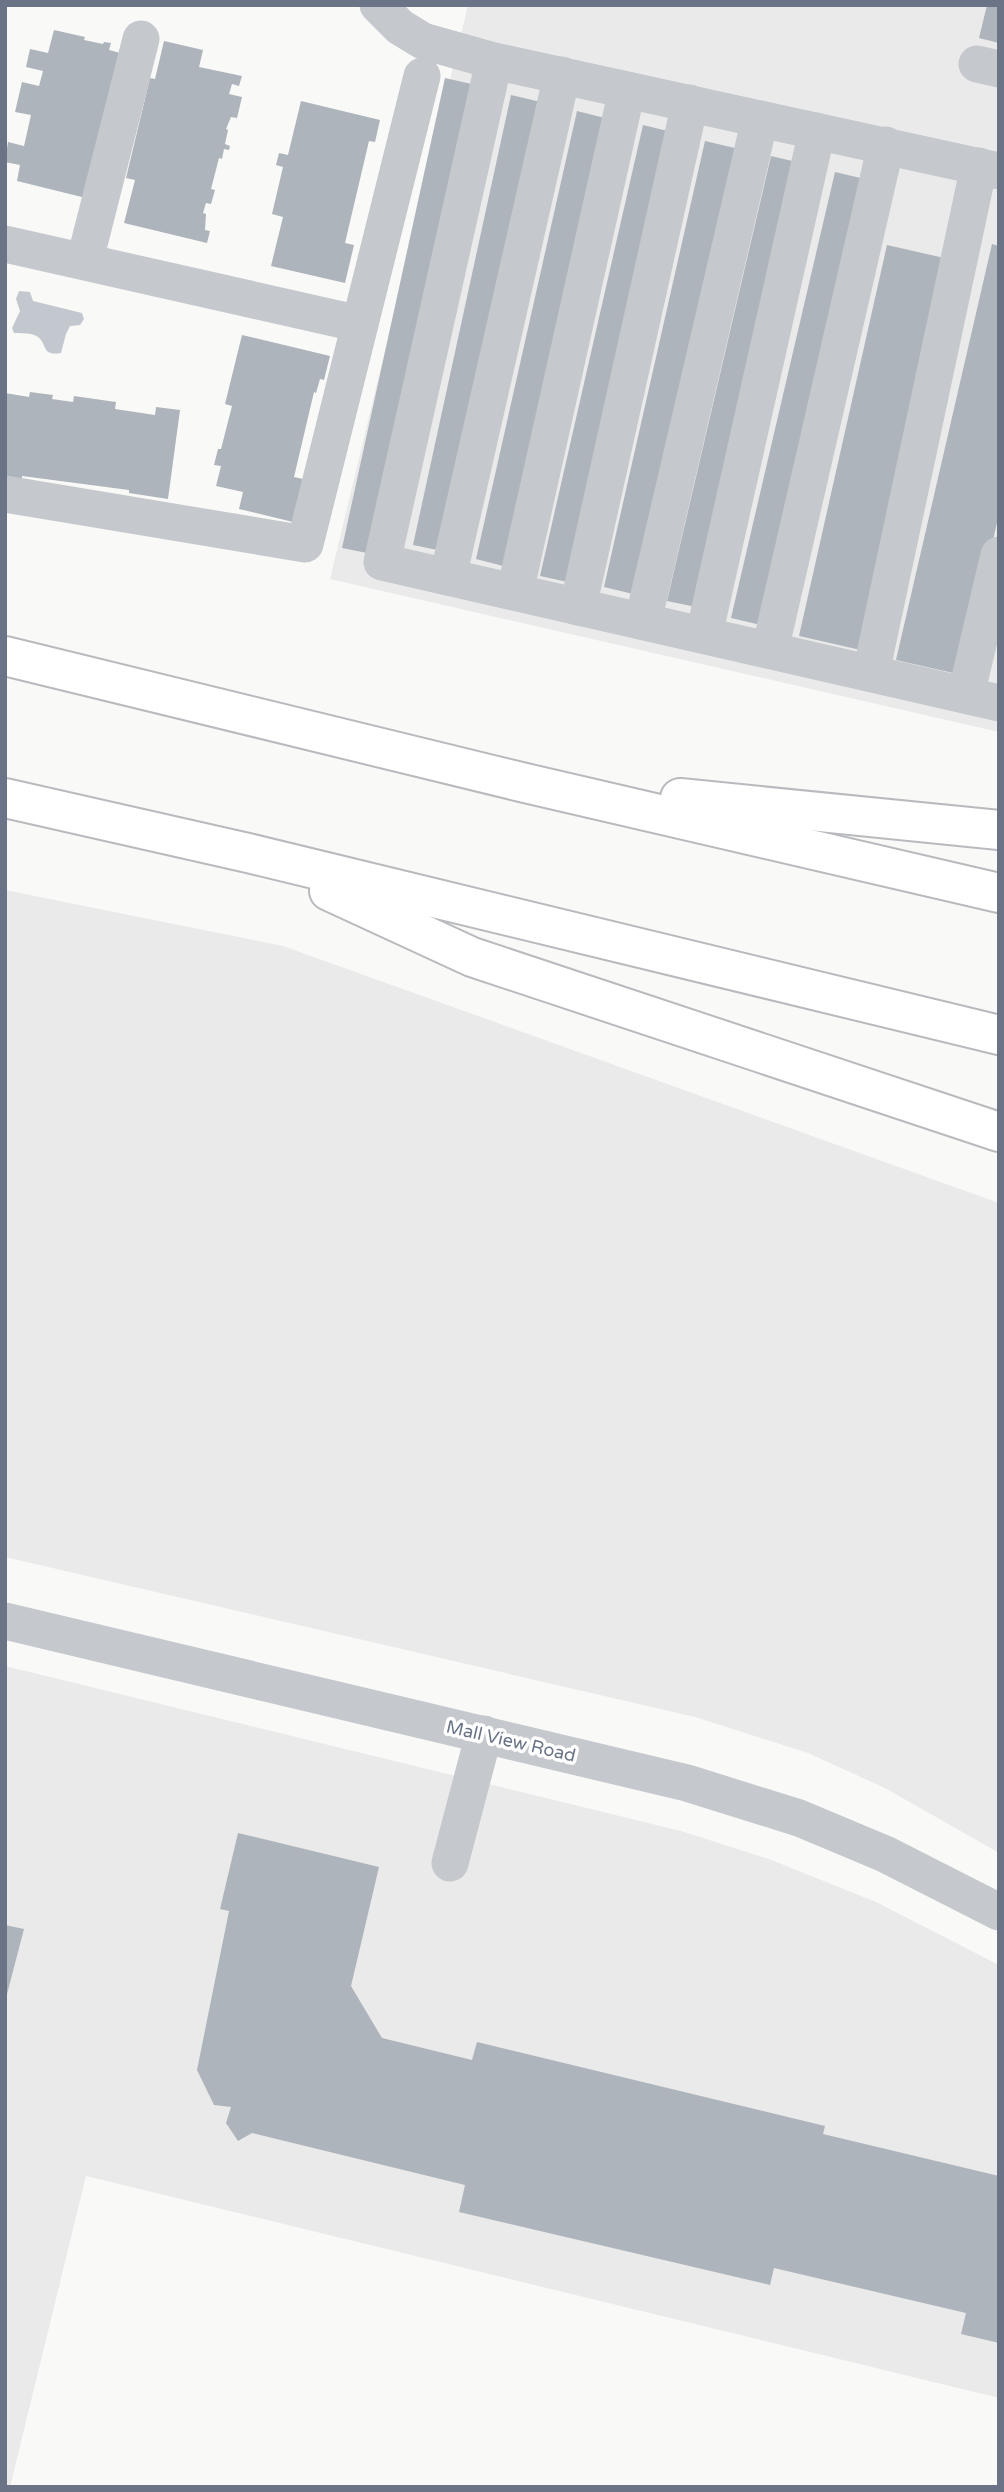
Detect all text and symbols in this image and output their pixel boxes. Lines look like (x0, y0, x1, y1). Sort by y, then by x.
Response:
street label: Mall View Road (444, 1715, 578, 1767)

